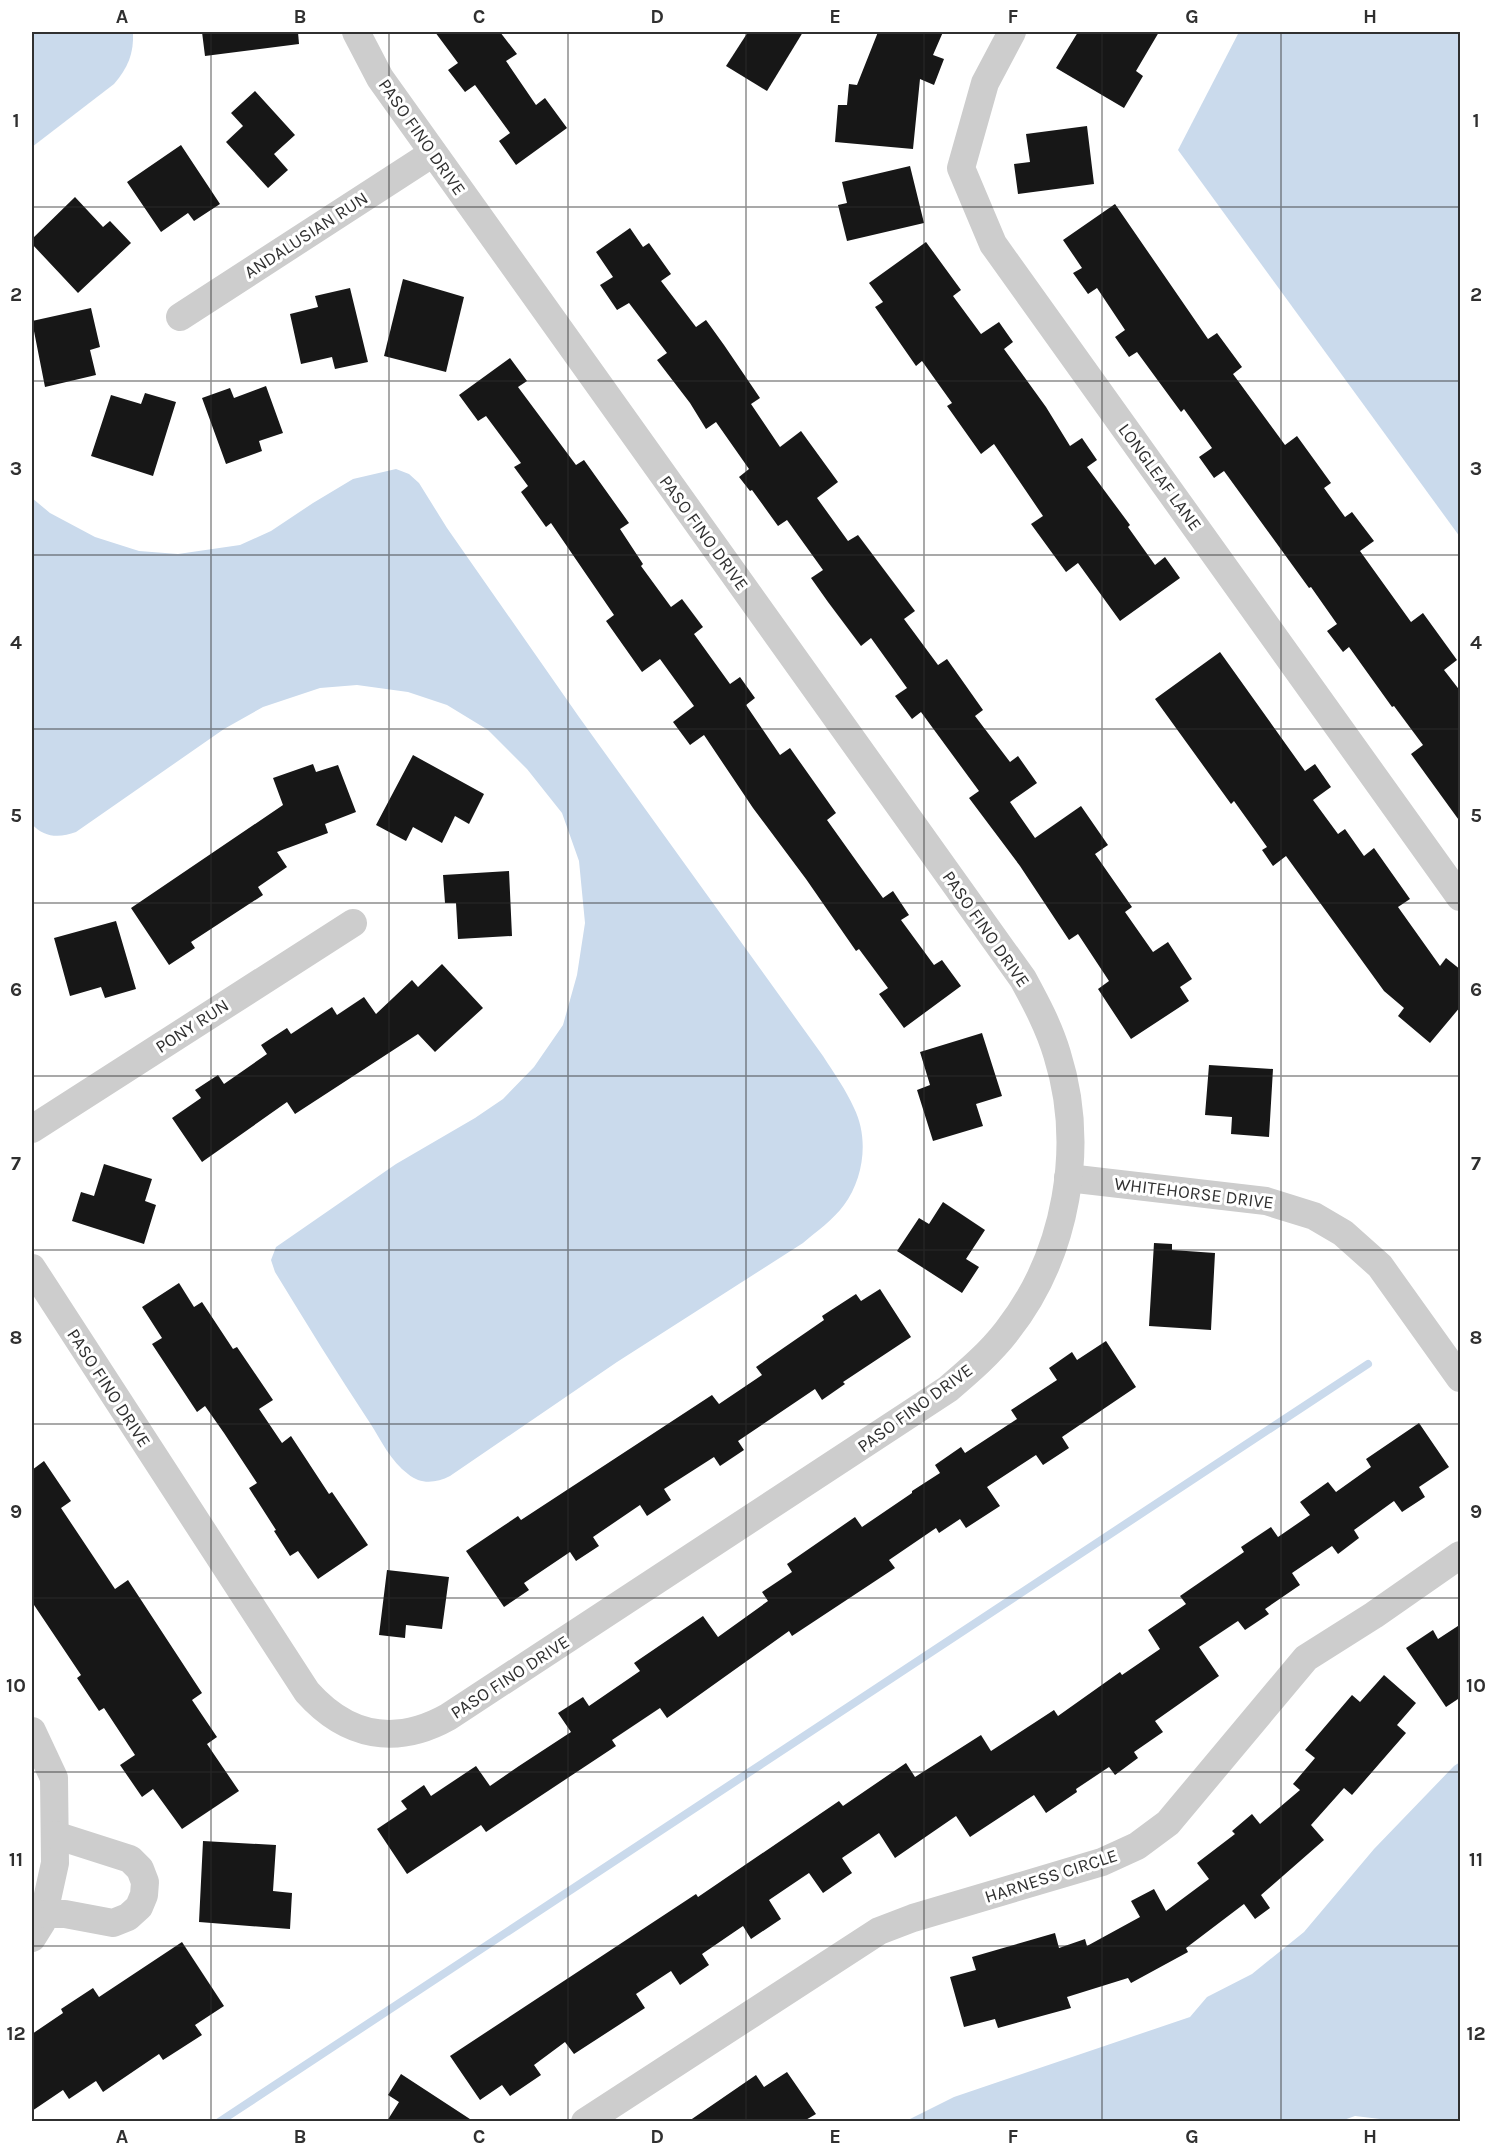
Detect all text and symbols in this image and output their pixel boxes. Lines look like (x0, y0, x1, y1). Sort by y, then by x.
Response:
text: A (116, 5, 129, 28)
text: B (294, 5, 306, 28)
text: C (473, 5, 485, 28)
text: D (650, 5, 664, 28)
text: E (829, 5, 841, 28)
text: F (1008, 5, 1019, 28)
text: G (1185, 5, 1199, 28)
text: H (1363, 5, 1377, 28)
street label: PASO FINO DRIVE (374, 74, 470, 200)
text: 1 (12, 109, 20, 132)
text: 1 (1472, 109, 1480, 132)
street label: ANDALUSIAN RUN (240, 187, 372, 283)
text: 2 (10, 283, 22, 306)
text: 2 (1470, 283, 1482, 306)
street label: LONGLEAF LANE (1114, 419, 1206, 535)
text: 3 (10, 457, 22, 480)
text: 3 (1470, 457, 1482, 480)
street label: PASO FINO DRIVE (655, 471, 753, 595)
text: 4 (10, 631, 22, 654)
text: 4 (1470, 631, 1482, 654)
text: 5 (10, 804, 22, 827)
text: 5 (1470, 804, 1482, 827)
street label: PASO FINO DRIVE (938, 866, 1034, 992)
text: 6 (10, 978, 22, 1001)
text: 6 (1470, 978, 1482, 1001)
street label: PONY RUN (151, 994, 233, 1058)
text: 7 (11, 1152, 21, 1175)
text: 7 (1471, 1152, 1481, 1175)
street label: WHITEHORSE DRIVE (1113, 1172, 1275, 1214)
street label: PASO FINO DRIVE (62, 1324, 156, 1452)
text: 8 (10, 1326, 22, 1349)
text: 8 (1470, 1326, 1482, 1349)
street label: PASO FINO DRIVE (853, 1359, 977, 1457)
text: 9 (10, 1500, 22, 1523)
text: 9 (1470, 1500, 1482, 1523)
street label: PASO FINO DRIVE (446, 1630, 574, 1724)
text: 10 (6, 1674, 26, 1697)
text: 10 (1466, 1674, 1486, 1697)
street label: HARNESS CIRCLE (982, 1844, 1120, 1908)
text: 11 (9, 1848, 23, 1871)
text: 11 (1469, 1848, 1483, 1871)
text: 12 (6, 2022, 26, 2045)
text: 12 (1466, 2022, 1486, 2045)
text: A (116, 2125, 129, 2148)
text: B (294, 2125, 306, 2148)
text: C (473, 2125, 485, 2148)
text: D (650, 2125, 664, 2148)
text: E (829, 2125, 841, 2148)
text: F (1008, 2125, 1019, 2148)
text: G (1185, 2125, 1199, 2148)
text: H (1363, 2125, 1377, 2148)

